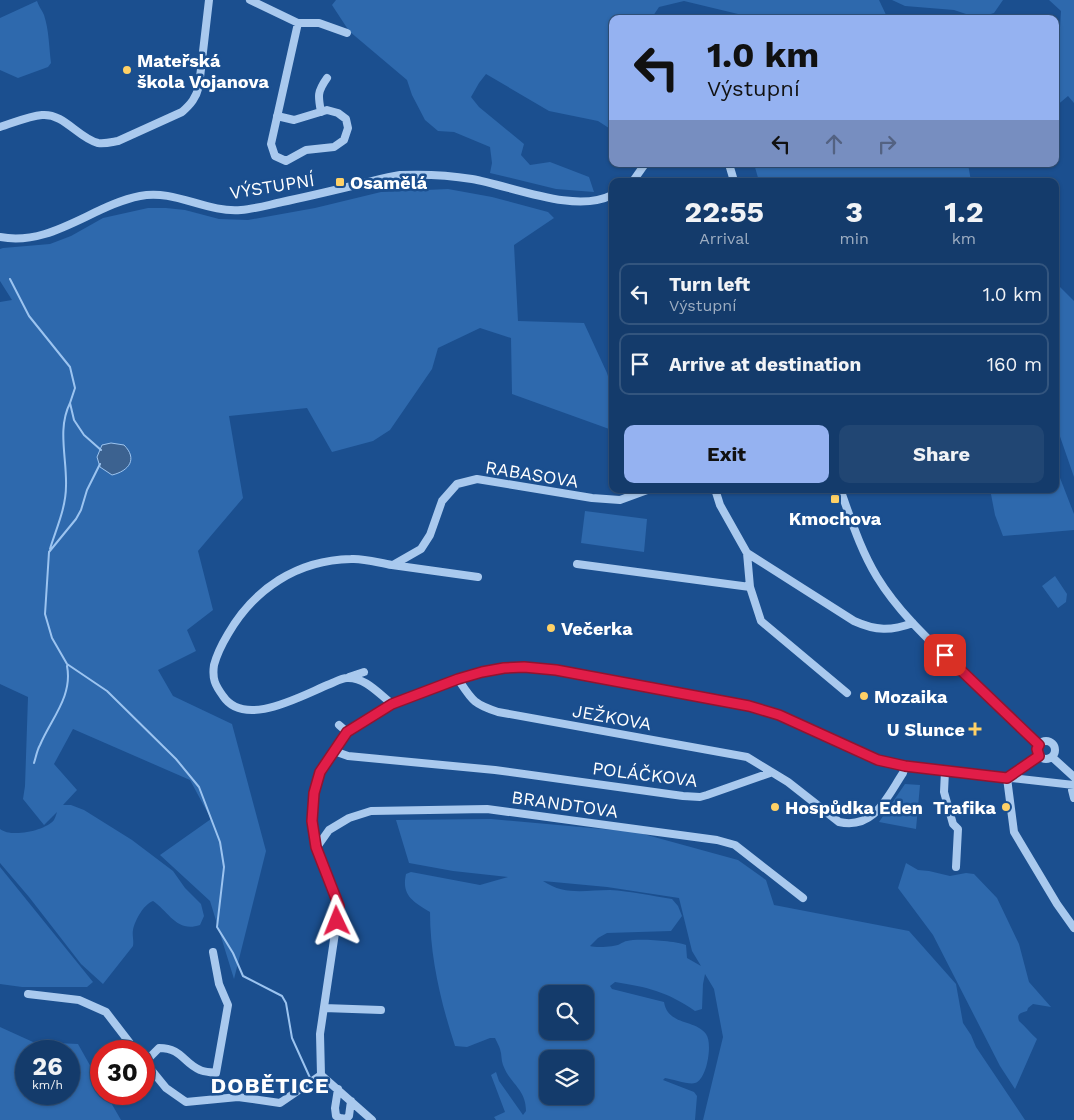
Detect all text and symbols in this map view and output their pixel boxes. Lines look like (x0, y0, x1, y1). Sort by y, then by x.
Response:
text: 1.0 km (707, 34, 819, 76)
icon: left (624, 35, 689, 100)
place label: Mateřská škola Vojanova (137, 50, 269, 92)
marker: Mateřská škola Vojanova (121, 64, 133, 76)
text: Výstupní (707, 76, 800, 101)
icon: left (767, 130, 795, 158)
icon: ahead (820, 130, 848, 158)
icon: right (873, 130, 901, 158)
street label: VÝSTUPNÍ (228, 169, 316, 203)
place label: Osamělá (350, 172, 428, 193)
marker: Osamělá (334, 176, 346, 188)
text: 22:55 (684, 194, 764, 229)
text: 3 (845, 194, 863, 229)
text: 1.2 (944, 194, 984, 229)
text: Arrival (699, 229, 749, 248)
text: min (839, 229, 869, 248)
text: km (952, 229, 976, 248)
text: Turn left (669, 273, 750, 296)
icon: left (626, 280, 654, 308)
text: 1.0 km (983, 283, 1042, 306)
text: Výstupní (669, 296, 736, 315)
icon: arrive (626, 350, 654, 378)
text: Arrive at destination (669, 353, 861, 376)
text: 160 m (987, 353, 1042, 376)
button: Exit (624, 425, 829, 483)
button: Share (839, 425, 1044, 483)
street label: RABASOVA (484, 456, 580, 492)
marker: Kmochova (829, 493, 841, 505)
place label: Kmochova (789, 508, 882, 529)
place label: Večerka (561, 618, 633, 639)
marker: Večerka (545, 622, 557, 634)
pin (924, 634, 966, 676)
icon: arrive (931, 641, 959, 669)
place label: Mozaika (874, 686, 948, 707)
marker: Mozaika (858, 690, 870, 702)
street label: JEŽKOVA (571, 700, 653, 734)
place label: U Slunce (887, 719, 965, 740)
marker: U Slunce (969, 723, 981, 735)
street label: POLÁČKOVA (591, 757, 699, 791)
street label: BRANDTOVA (510, 786, 620, 822)
place label: Hospůdka Eden (785, 797, 923, 818)
place label: Trafika (933, 797, 997, 818)
marker: Hospůdka Eden (769, 801, 781, 813)
marker: Trafika (1000, 801, 1012, 813)
position arrow (310, 894, 362, 946)
map controls (539, 985, 594, 1105)
button: search (539, 985, 594, 1040)
speed limit sign: 30 (90, 1040, 155, 1105)
button: layers (539, 1050, 594, 1105)
text: 26 (32, 1052, 63, 1081)
district label: DOBĚTICE (210, 1073, 330, 1098)
text: km/h (32, 1078, 63, 1092)

